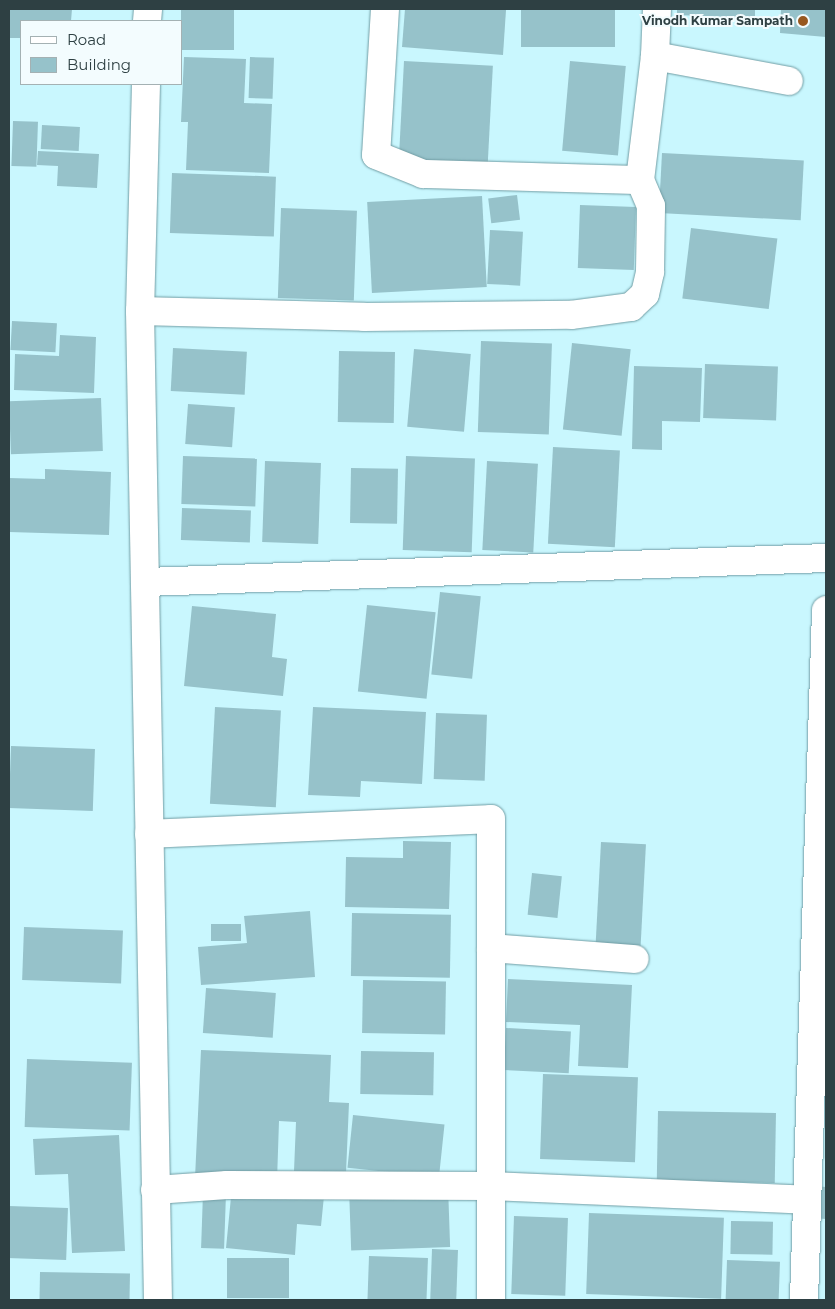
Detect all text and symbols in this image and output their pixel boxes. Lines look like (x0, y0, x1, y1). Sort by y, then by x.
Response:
place label: Vinodh Kumar Sampath (642, 14, 793, 28)
marker: Vinodh Kumar Sampath (797, 15, 809, 27)
legend (20, 20, 182, 85)
text: Road (67, 30, 106, 49)
text: Building (67, 55, 131, 74)

